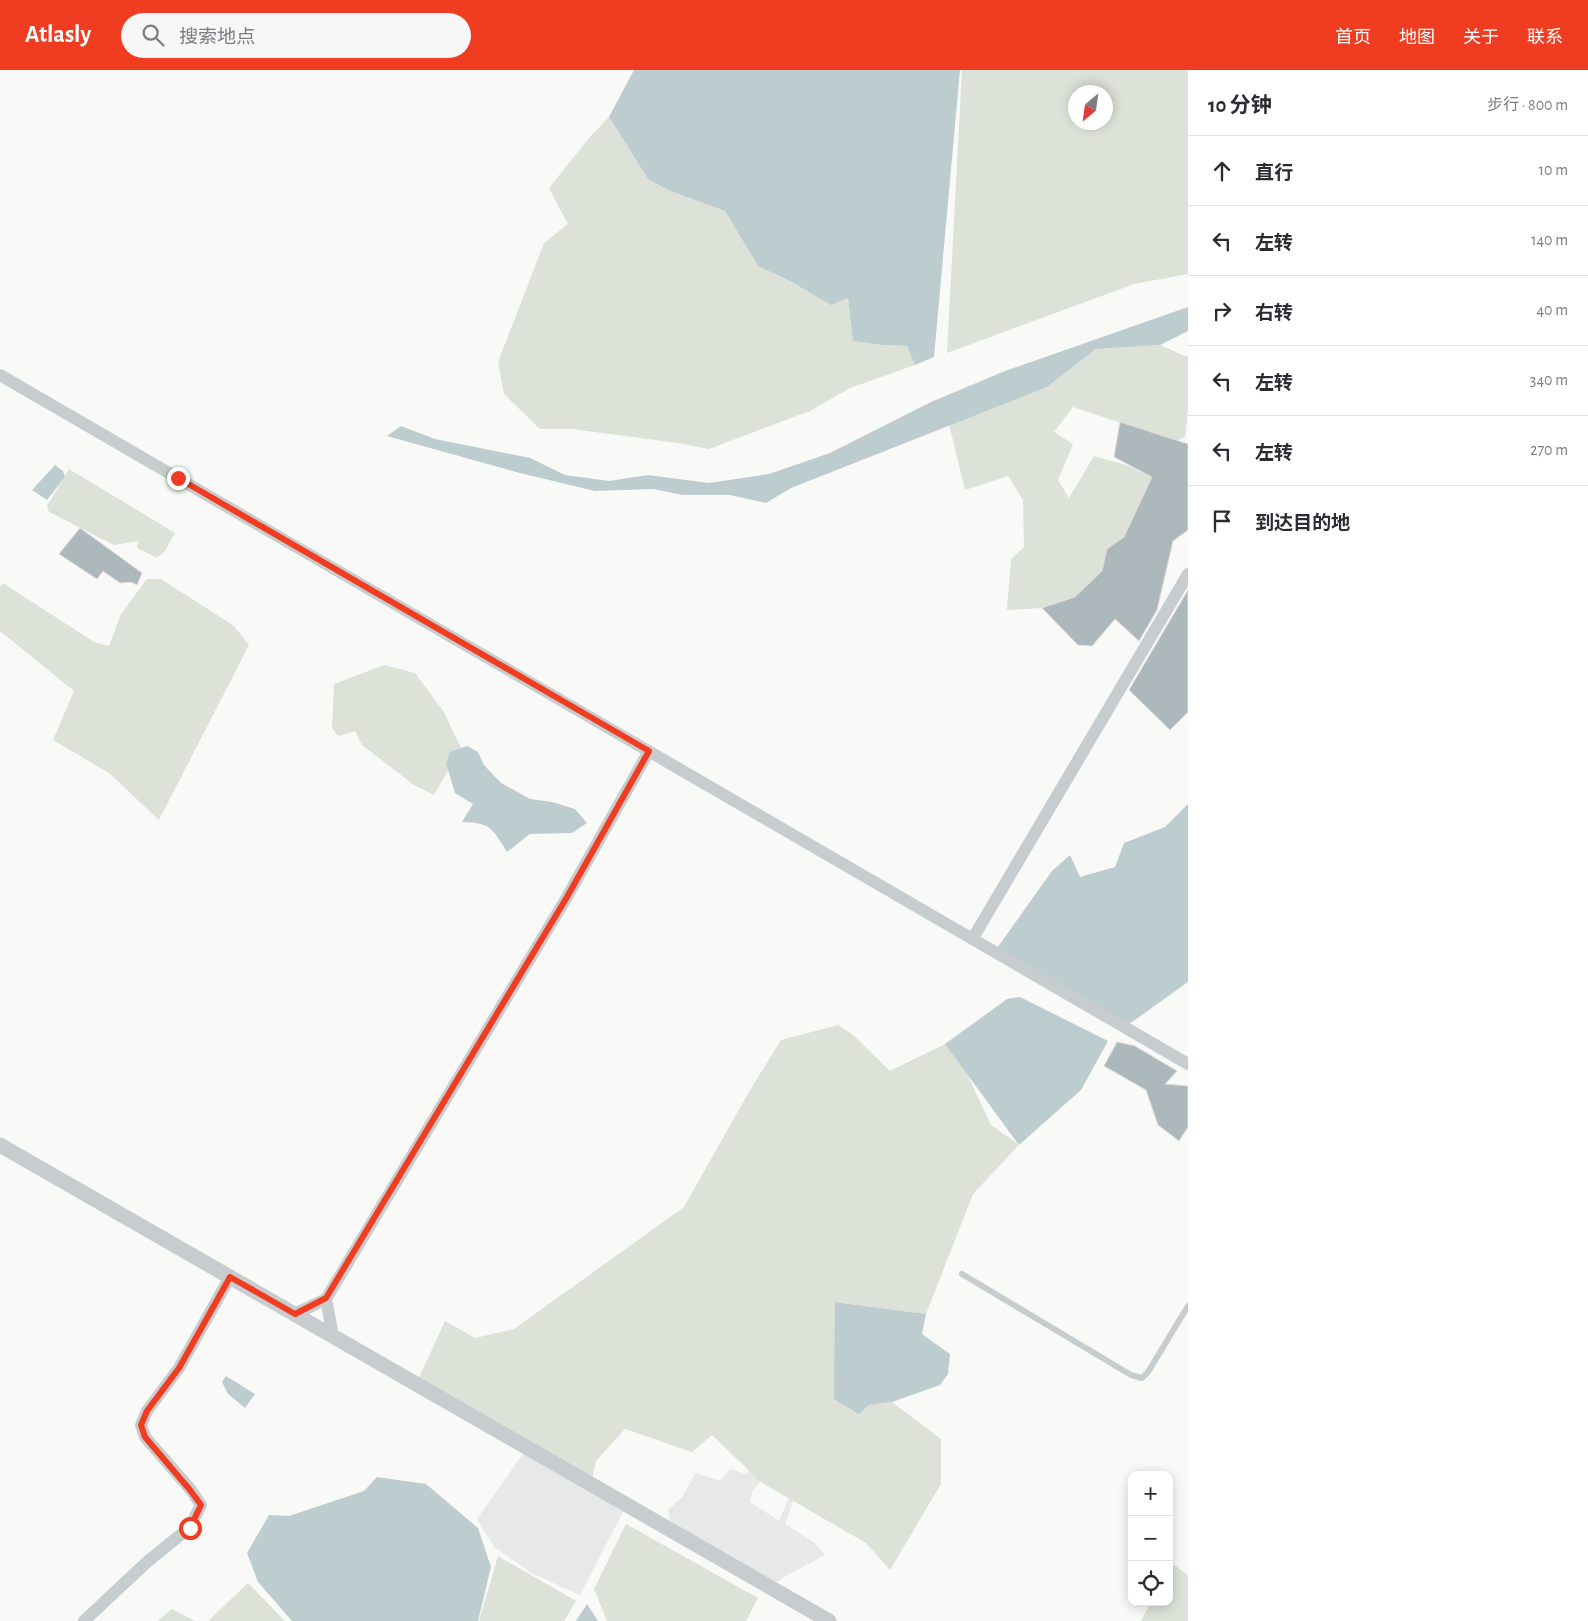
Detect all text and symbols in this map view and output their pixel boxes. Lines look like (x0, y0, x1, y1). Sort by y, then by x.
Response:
search box (121, 13, 471, 58)
icon: search (139, 21, 167, 49)
text: Atlasly (25, 23, 91, 47)
text: 搜索地点 (179, 28, 255, 47)
text: 首页 (1335, 29, 1371, 47)
text: 地图 (1399, 29, 1435, 47)
text: 关于 (1463, 29, 1499, 47)
text: 联系 (1527, 29, 1563, 47)
north arrow (1068, 85, 1113, 130)
text: 10 分钟 (1208, 95, 1272, 116)
text: 步行 · 800 m (1487, 97, 1568, 113)
icon: ahead (1208, 157, 1236, 185)
text: 10 m (1539, 162, 1568, 178)
text: 直行 (1255, 164, 1293, 183)
icon: left (1208, 227, 1236, 255)
text: 140 m (1531, 232, 1568, 248)
text: 左转 (1255, 234, 1293, 253)
icon: right (1208, 297, 1236, 325)
text: 40 m (1536, 302, 1568, 318)
text: 右转 (1255, 304, 1293, 323)
icon: left (1208, 367, 1236, 395)
text: 340 m (1530, 372, 1568, 388)
text: 左转 (1255, 374, 1293, 393)
icon: left (1208, 437, 1236, 465)
text: 270 m (1530, 442, 1568, 458)
text: 左转 (1255, 444, 1293, 463)
route end (167, 467, 190, 490)
icon: arrive (1208, 507, 1236, 535)
text: 到达目的地 (1255, 514, 1350, 533)
map controls (1128, 1471, 1173, 1606)
button: + (1128, 1471, 1173, 1516)
button: − (1128, 1516, 1173, 1561)
route start (179, 1517, 202, 1540)
button: locate (1128, 1561, 1173, 1606)

